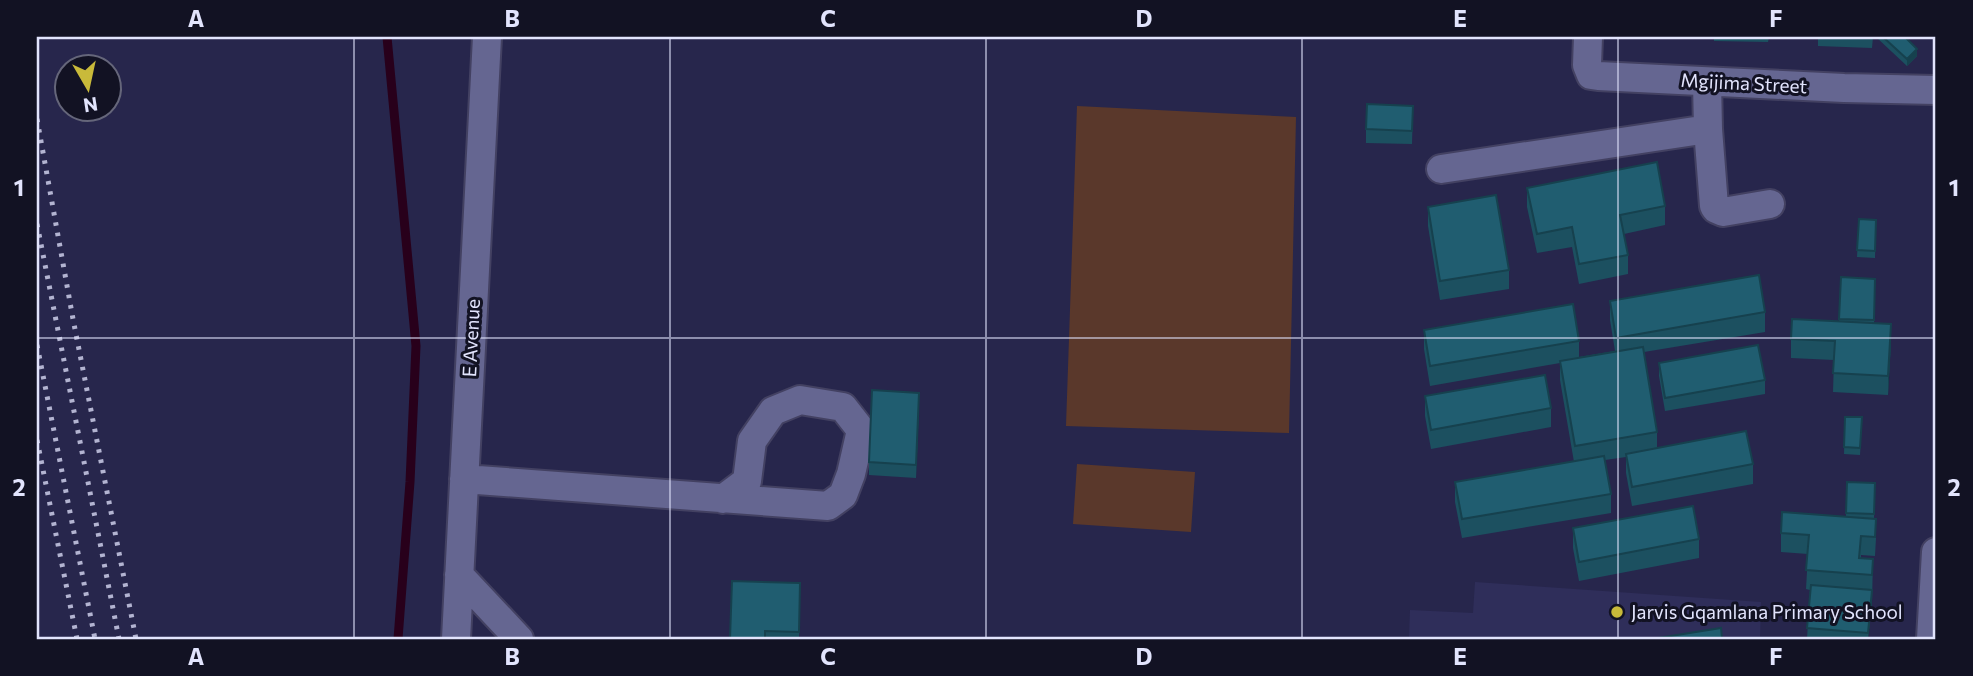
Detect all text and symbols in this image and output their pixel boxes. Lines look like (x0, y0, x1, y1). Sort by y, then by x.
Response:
text: A (188, 4, 205, 32)
text: B (504, 4, 520, 32)
text: C (820, 4, 836, 32)
text: D (1136, 4, 1153, 32)
text: E (1453, 4, 1467, 32)
text: F (1769, 4, 1783, 32)
north arrow (52, 52, 122, 122)
street label: Mgijima Street (1680, 68, 1808, 97)
text: N (82, 93, 100, 118)
text: 1 (14, 173, 24, 201)
text: 1 (1949, 173, 1959, 201)
street label: E Avenue (457, 298, 484, 378)
text: 2 (12, 473, 26, 501)
text: 2 (1947, 473, 1961, 501)
place label: Jarvis Gqamlana Primary School (1631, 600, 1903, 623)
marker: Jarvis Gqamlana Primary School (1609, 604, 1625, 620)
text: A (188, 642, 205, 670)
text: B (504, 642, 520, 670)
text: C (820, 642, 836, 670)
text: D (1136, 642, 1153, 670)
text: E (1453, 642, 1467, 670)
text: F (1769, 642, 1783, 670)

